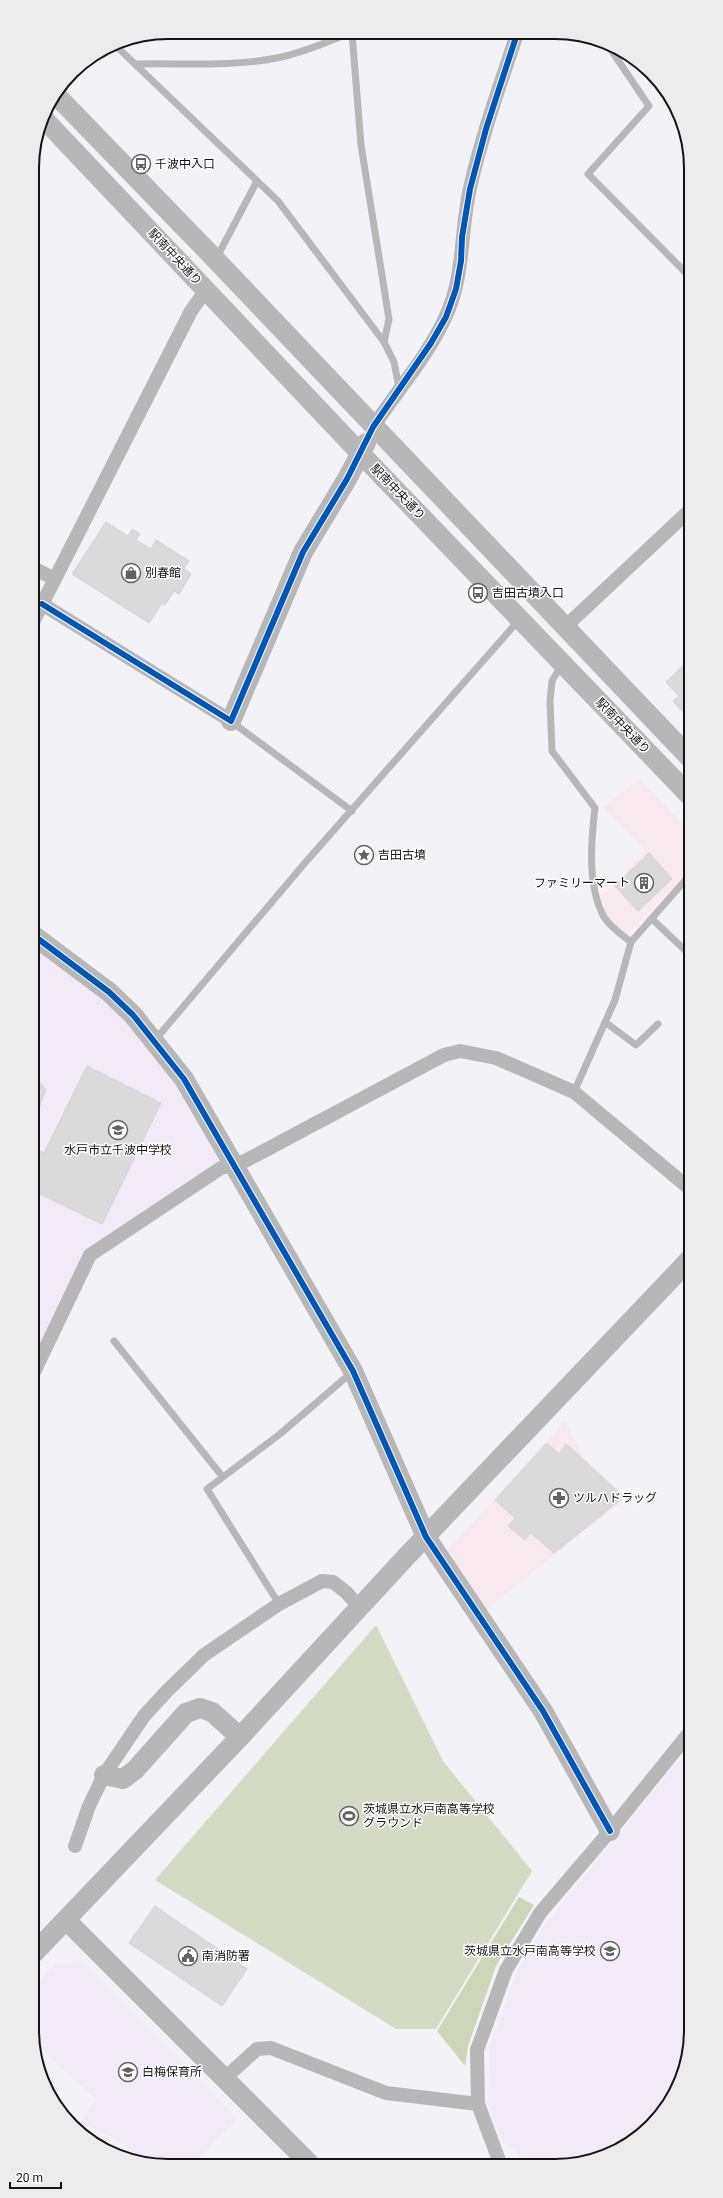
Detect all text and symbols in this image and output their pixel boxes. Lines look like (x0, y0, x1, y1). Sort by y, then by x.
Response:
bus stop icon: 千波中入口 (130, 153, 152, 175)
place label: 千波中入口 (155, 157, 215, 171)
street label: 駅南中央通り (145, 226, 205, 288)
street label: 駅南中央通り (368, 461, 428, 523)
shop icon: 別春館 (120, 562, 142, 584)
place label: 別春館 (145, 566, 181, 580)
bus stop icon: 吉田古墳入口 (467, 582, 489, 604)
place label: 吉田古墳入口 (492, 586, 564, 600)
street label: 駅南中央通り (593, 695, 653, 757)
place icon: 吉田古墳 (353, 844, 375, 866)
place label: 吉田古墳 (378, 848, 426, 862)
building icon: ファミリーマート (633, 872, 655, 894)
place label: ファミリーマート (534, 876, 630, 890)
school or university icon: 水戸市立千波中学校 (107, 1119, 129, 1141)
place label: 水戸市立千波中学校 (64, 1143, 172, 1157)
pharmacy icon: ツルハドラッグ (548, 1487, 570, 1509)
place label: ツルハドラッグ (573, 1491, 657, 1505)
place label: 茨城県立水戸南高等学校 グラウンド (363, 1802, 495, 1830)
sports icon: 茨城県立水戸南高等学校 グラウンド (338, 1805, 360, 1827)
school or university icon: 茨城県立水戸南高等学校 (599, 1940, 621, 1962)
place label: 茨城県立水戸南高等学校 (464, 1944, 596, 1958)
public building icon: 南消防署 (177, 1945, 199, 1967)
place label: 南消防署 (202, 1949, 250, 1963)
school or university icon: 白梅保育所 (117, 2061, 139, 2083)
place label: 白梅保育所 (142, 2065, 202, 2079)
scale bar (10, 2164, 61, 2190)
text: 20 m (16, 2171, 43, 2185)

